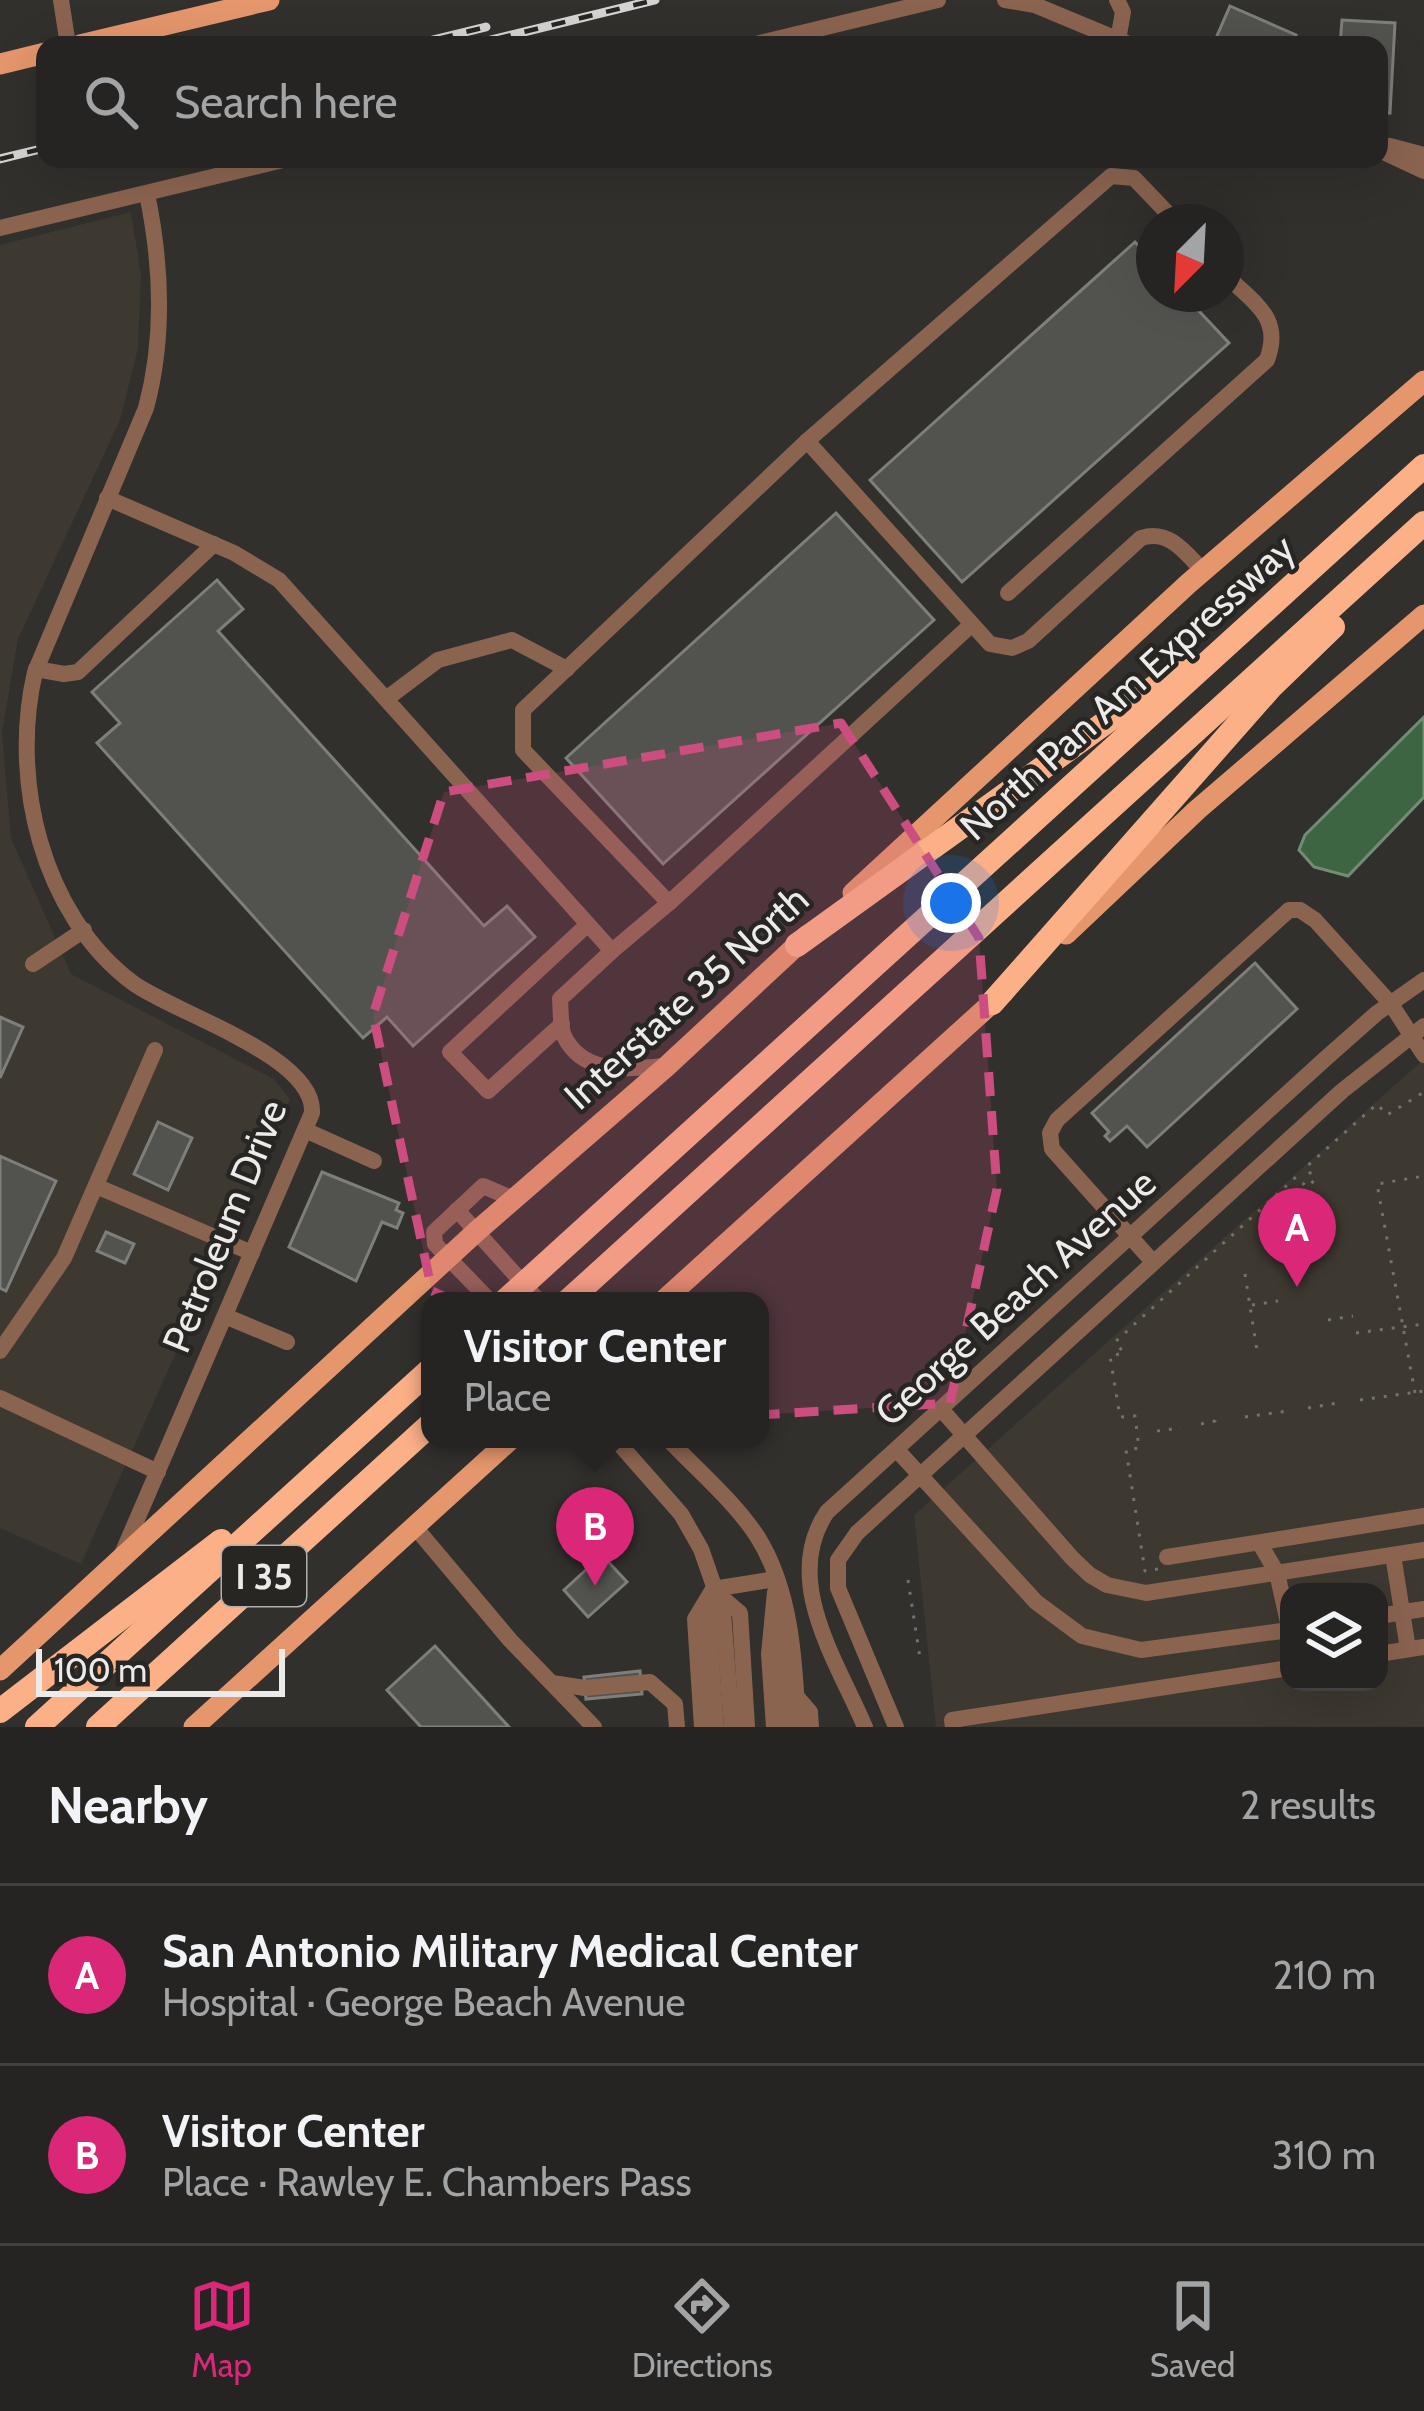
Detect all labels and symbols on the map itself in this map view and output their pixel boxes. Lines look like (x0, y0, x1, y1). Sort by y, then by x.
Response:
north arrow (1136, 204, 1244, 312)
street label: North Pan Am Expressway (950, 524, 1304, 850)
your location (921, 873, 981, 933)
street label: Interstate 35 North (554, 875, 818, 1119)
street label: Petroleum Drive (152, 1093, 296, 1359)
street label: George Beach Avenue (865, 1158, 1165, 1436)
pin: A (1258, 1188, 1336, 1287)
pin: B (556, 1487, 634, 1586)
road number: I 35 (222, 1546, 306, 1606)
scale bar (36, 1643, 285, 1696)

